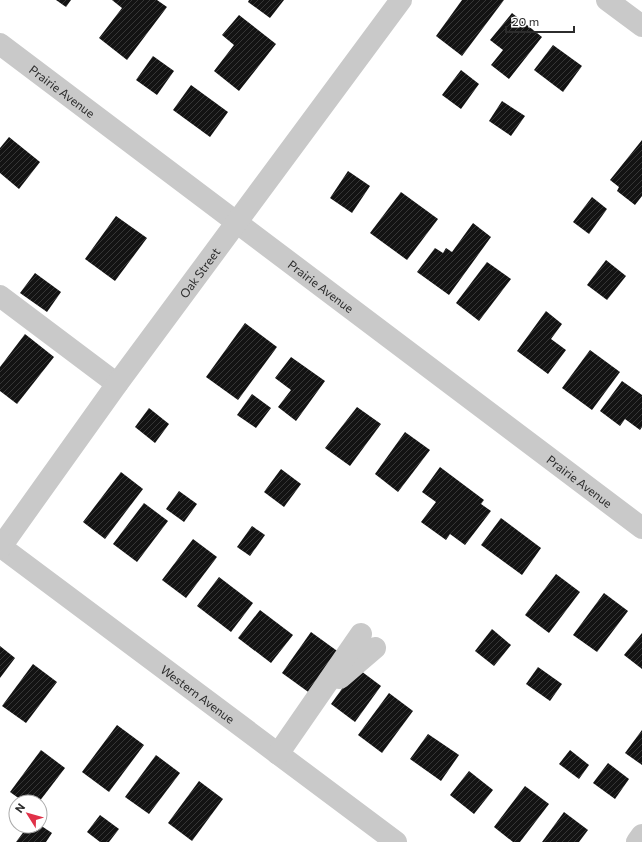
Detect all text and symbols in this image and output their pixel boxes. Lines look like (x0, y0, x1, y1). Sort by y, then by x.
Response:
scale bar (506, 8, 574, 34)
text: 20 m (512, 14, 539, 28)
street label: Prairie Avenue (27, 62, 98, 120)
street label: Oak Street (176, 245, 223, 300)
street label: Prairie Avenue (286, 257, 356, 315)
street label: Prairie Avenue (544, 452, 615, 510)
street label: Western Avenue (158, 662, 237, 726)
north arrow (8, 794, 48, 834)
text: N (12, 800, 27, 815)

